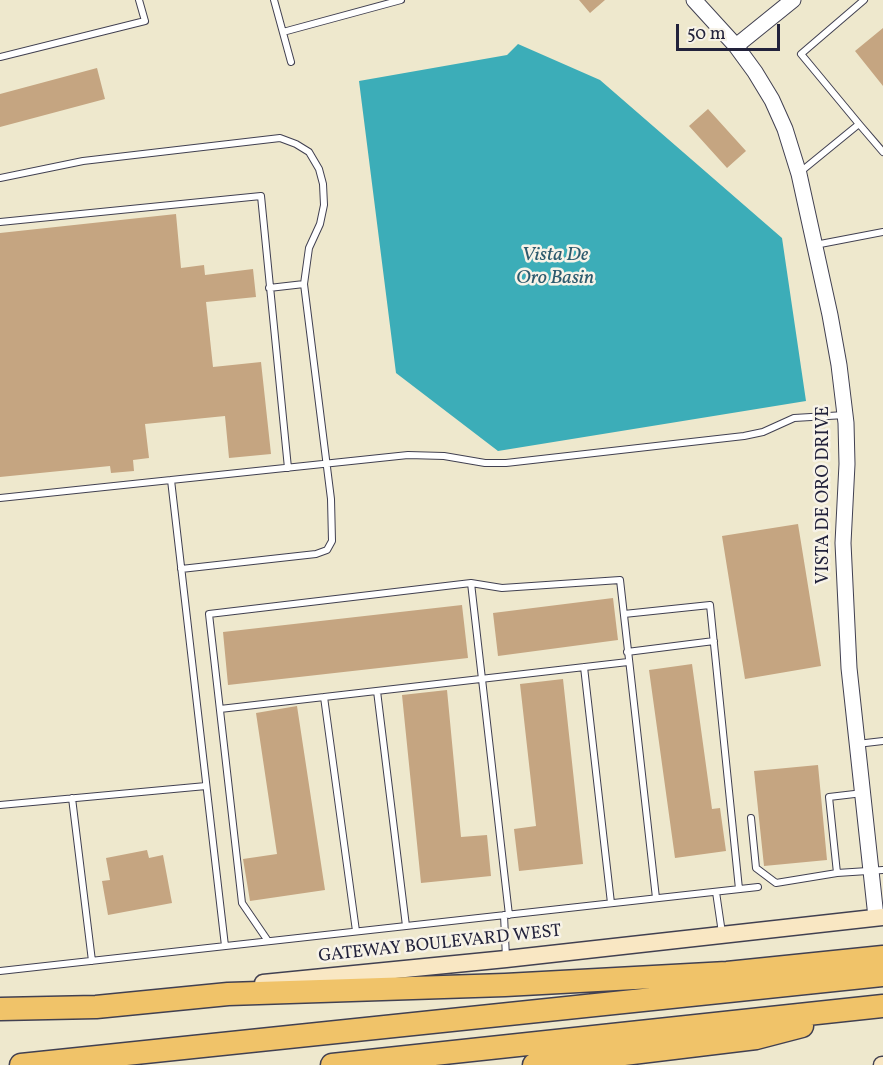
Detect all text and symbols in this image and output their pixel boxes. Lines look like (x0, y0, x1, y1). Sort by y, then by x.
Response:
scale bar (679, 12, 782, 50)
text: 50 m (687, 22, 726, 47)
water label: Vista De Oro Basin (516, 244, 594, 291)
street label: VISTA DE ORO DRIVE (814, 406, 836, 584)
street label: GATEWAY BOULEVARD WEST (317, 922, 563, 968)

